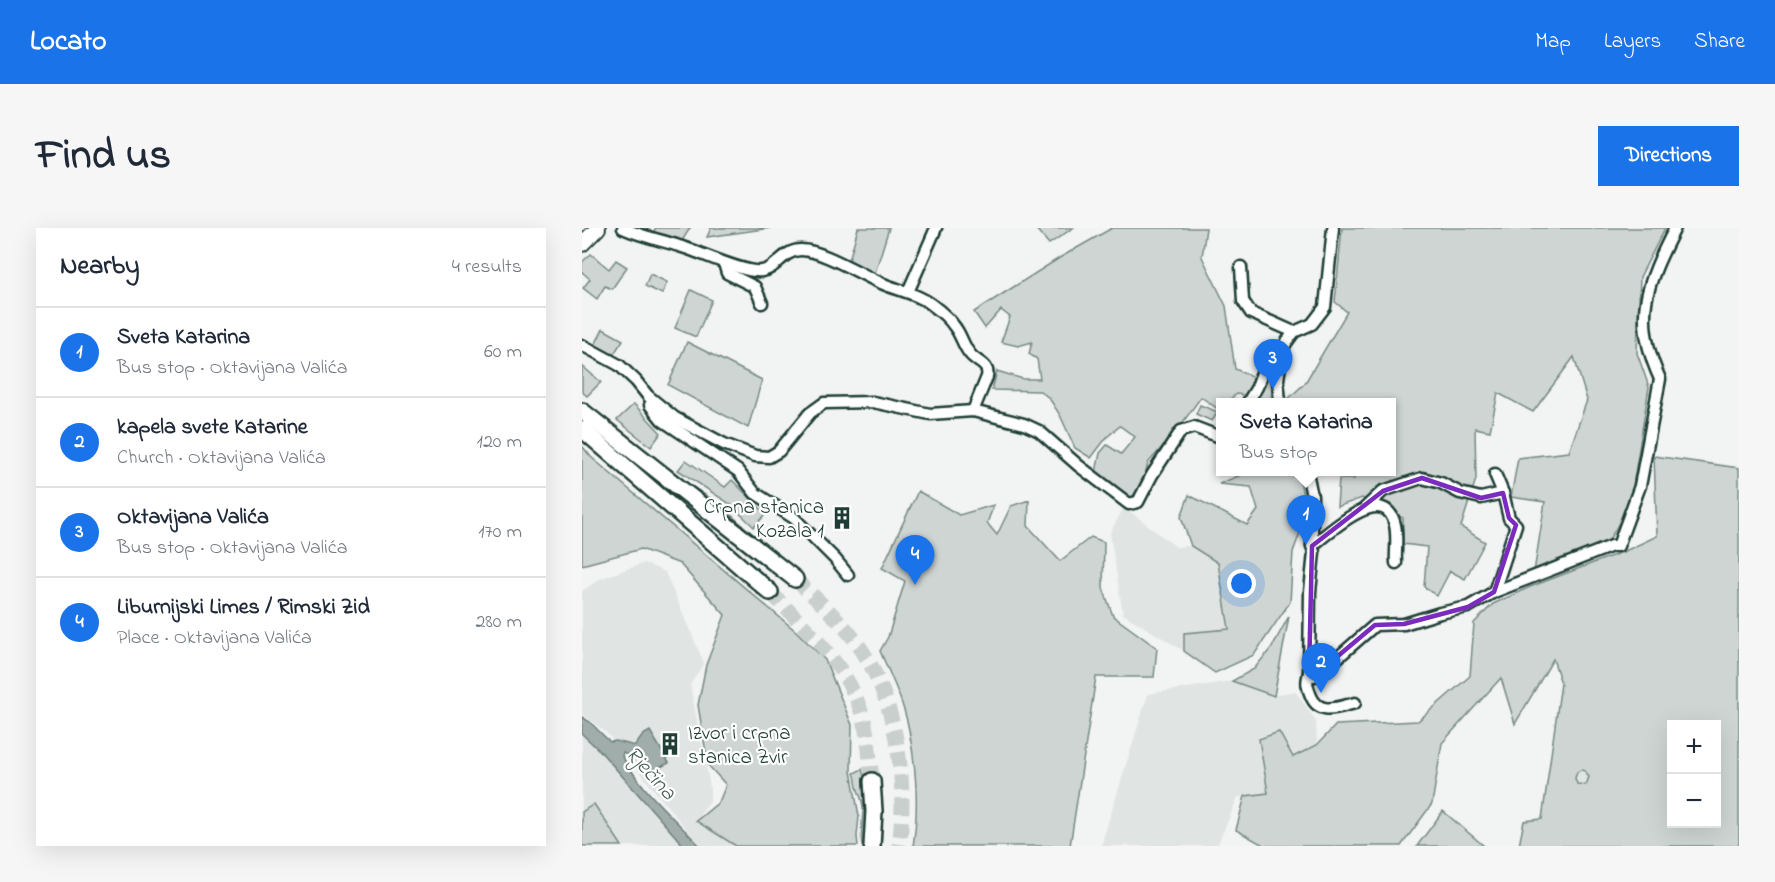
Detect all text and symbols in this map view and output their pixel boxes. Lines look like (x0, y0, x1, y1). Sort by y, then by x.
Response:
text: Locato (30, 22, 106, 63)
text: Map (1535, 27, 1571, 57)
text: Layers (1604, 27, 1661, 57)
text: Share (1694, 27, 1745, 57)
text: Find us (36, 126, 171, 187)
button: Directions (1598, 126, 1739, 186)
text: Nearby (60, 248, 139, 286)
text: 4 results (452, 253, 522, 282)
text: Sveta Katarina (117, 322, 250, 354)
text: 1 (76, 338, 83, 367)
text: 60 m (484, 338, 522, 367)
pin: 3 (1254, 340, 1292, 389)
text: Bus stop · Oktavijana Valića (117, 354, 348, 383)
popup (1216, 398, 1396, 476)
text: Sveta Katarina (1239, 407, 1373, 439)
text: kapela svete Katarine (117, 412, 308, 444)
text: 2 (75, 428, 84, 457)
text: 120 m (477, 428, 522, 457)
text: Bus stop (1239, 439, 1318, 468)
text: Church · Oktavijana Valića (117, 444, 326, 473)
place label: Crpna stanica Kozala 1 (704, 493, 824, 547)
pin: 1 (1286, 496, 1326, 545)
text: Oktavijana Valića (117, 502, 269, 534)
building icon: Crpna stanica Kozala 1 (829, 505, 855, 531)
text: 3 (75, 518, 84, 547)
text: 170 m (478, 518, 522, 547)
text: Bus stop · Oktavijana Valića (117, 534, 348, 563)
pin: 4 (896, 536, 934, 585)
your location (1227, 569, 1256, 598)
text: Liburnijski Limes / Rimski Zid (117, 592, 370, 624)
text: 4 (75, 608, 84, 637)
text: 280 m (475, 608, 522, 637)
text: Place · Oktavijana Valića (117, 624, 312, 653)
pin: 2 (1302, 644, 1340, 693)
place label: Izvor i crpna stanica Zvir (688, 719, 791, 773)
map controls (1667, 720, 1721, 828)
button: + (1667, 720, 1721, 774)
building icon: Izvor i crpna stanica Zvir (657, 731, 683, 757)
water label: Rječina (617, 740, 683, 809)
button: − (1667, 774, 1721, 828)

